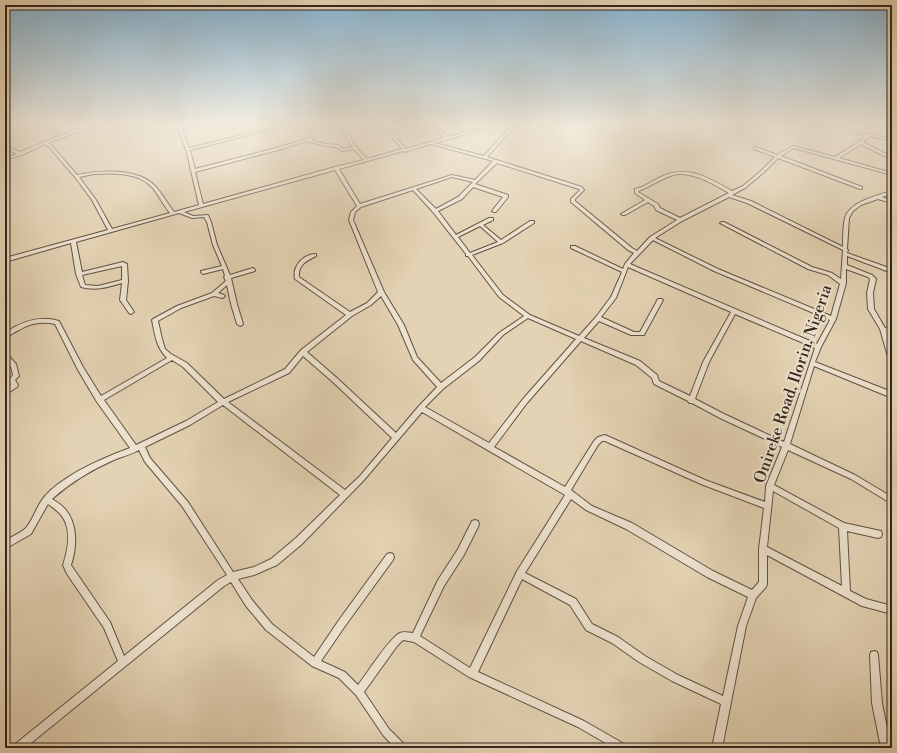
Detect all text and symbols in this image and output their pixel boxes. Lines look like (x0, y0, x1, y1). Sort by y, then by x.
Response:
street label: Onireke Road, Ilorin, Nigeria (750, 281, 837, 486)

